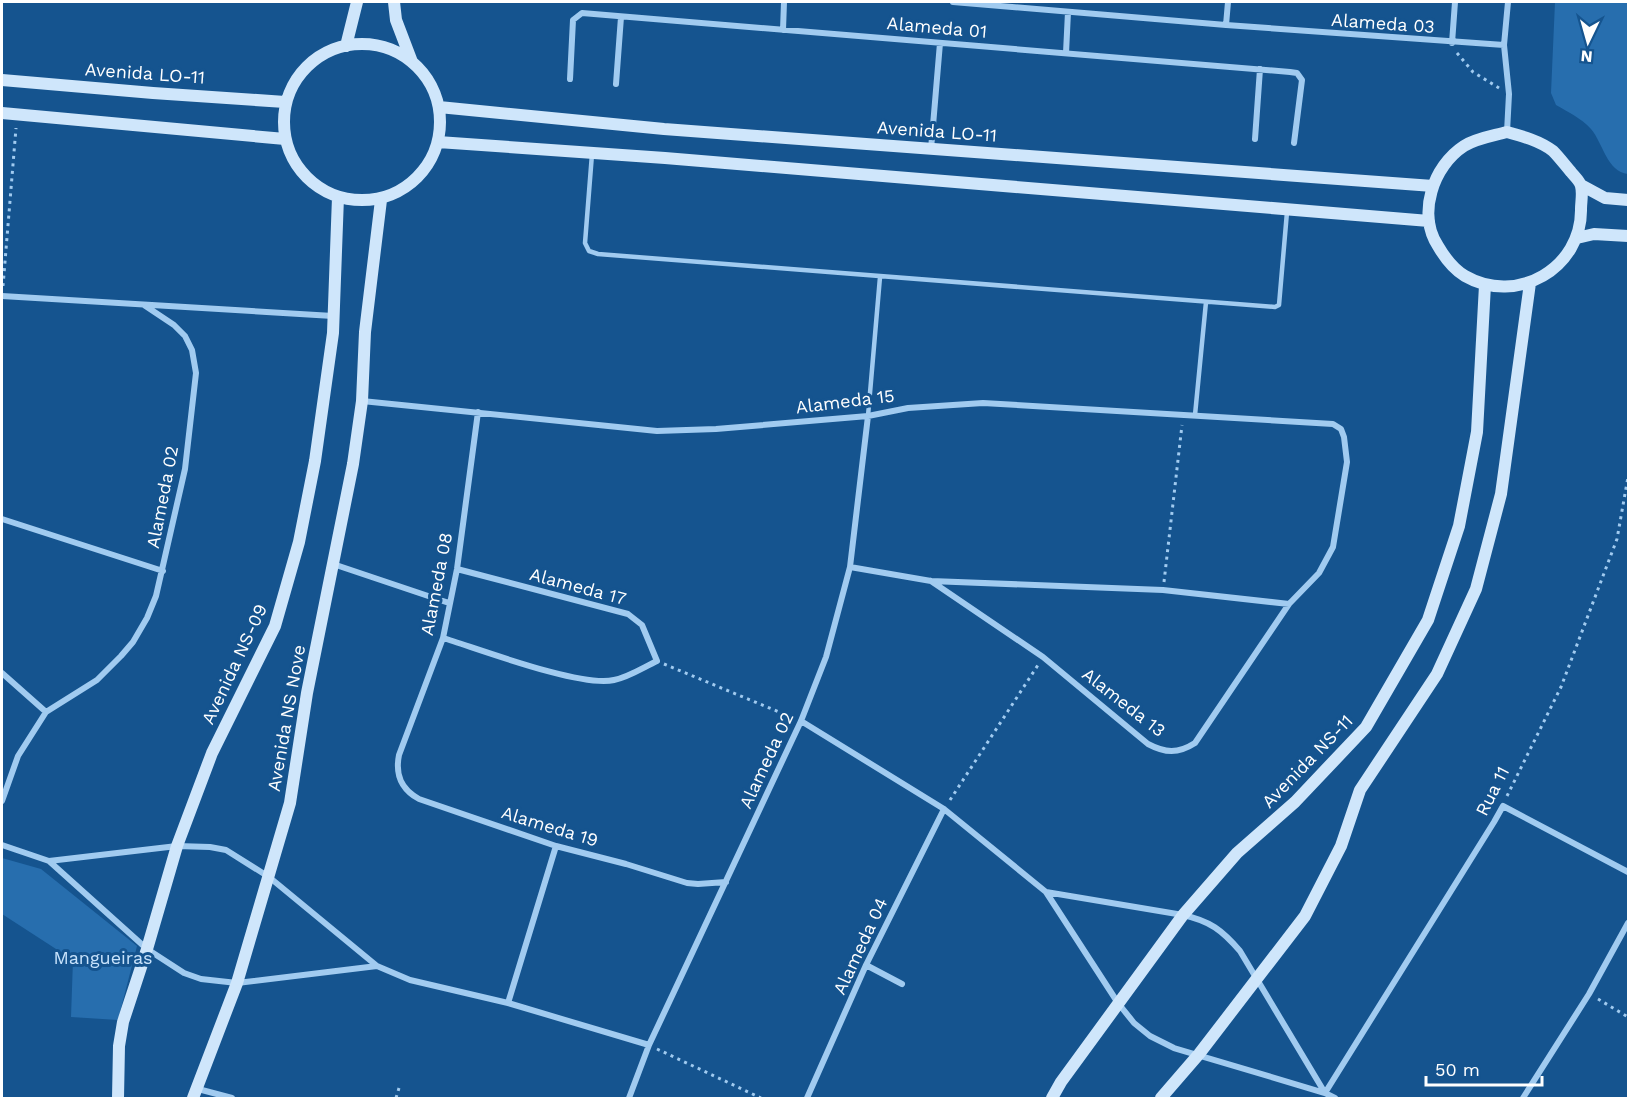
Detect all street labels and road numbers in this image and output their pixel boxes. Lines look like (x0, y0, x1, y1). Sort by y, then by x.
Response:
street label: Alameda 03 (1331, 9, 1435, 37)
street label: Alameda 01 (886, 12, 988, 42)
street label: Avenida LO-11 (84, 58, 206, 88)
street label: Avenida LO-11 (876, 116, 998, 146)
street label: Alameda 15 (794, 385, 896, 417)
street label: Alameda 02 (142, 444, 182, 550)
street label: Alameda 08 (416, 531, 456, 637)
street label: Alameda 17 (527, 563, 629, 609)
street label: Avenida NS-09 (197, 600, 271, 728)
street label: Avenida NS Nove (263, 643, 309, 793)
street label: Alameda 13 (1078, 663, 1170, 741)
street label: Alameda 02 (735, 708, 797, 812)
street label: Avenida NS-11 (1257, 710, 1357, 812)
street label: Rua 11 (1471, 763, 1513, 819)
street label: Alameda 19 (499, 801, 601, 851)
street label: Alameda 04 (828, 894, 892, 998)

